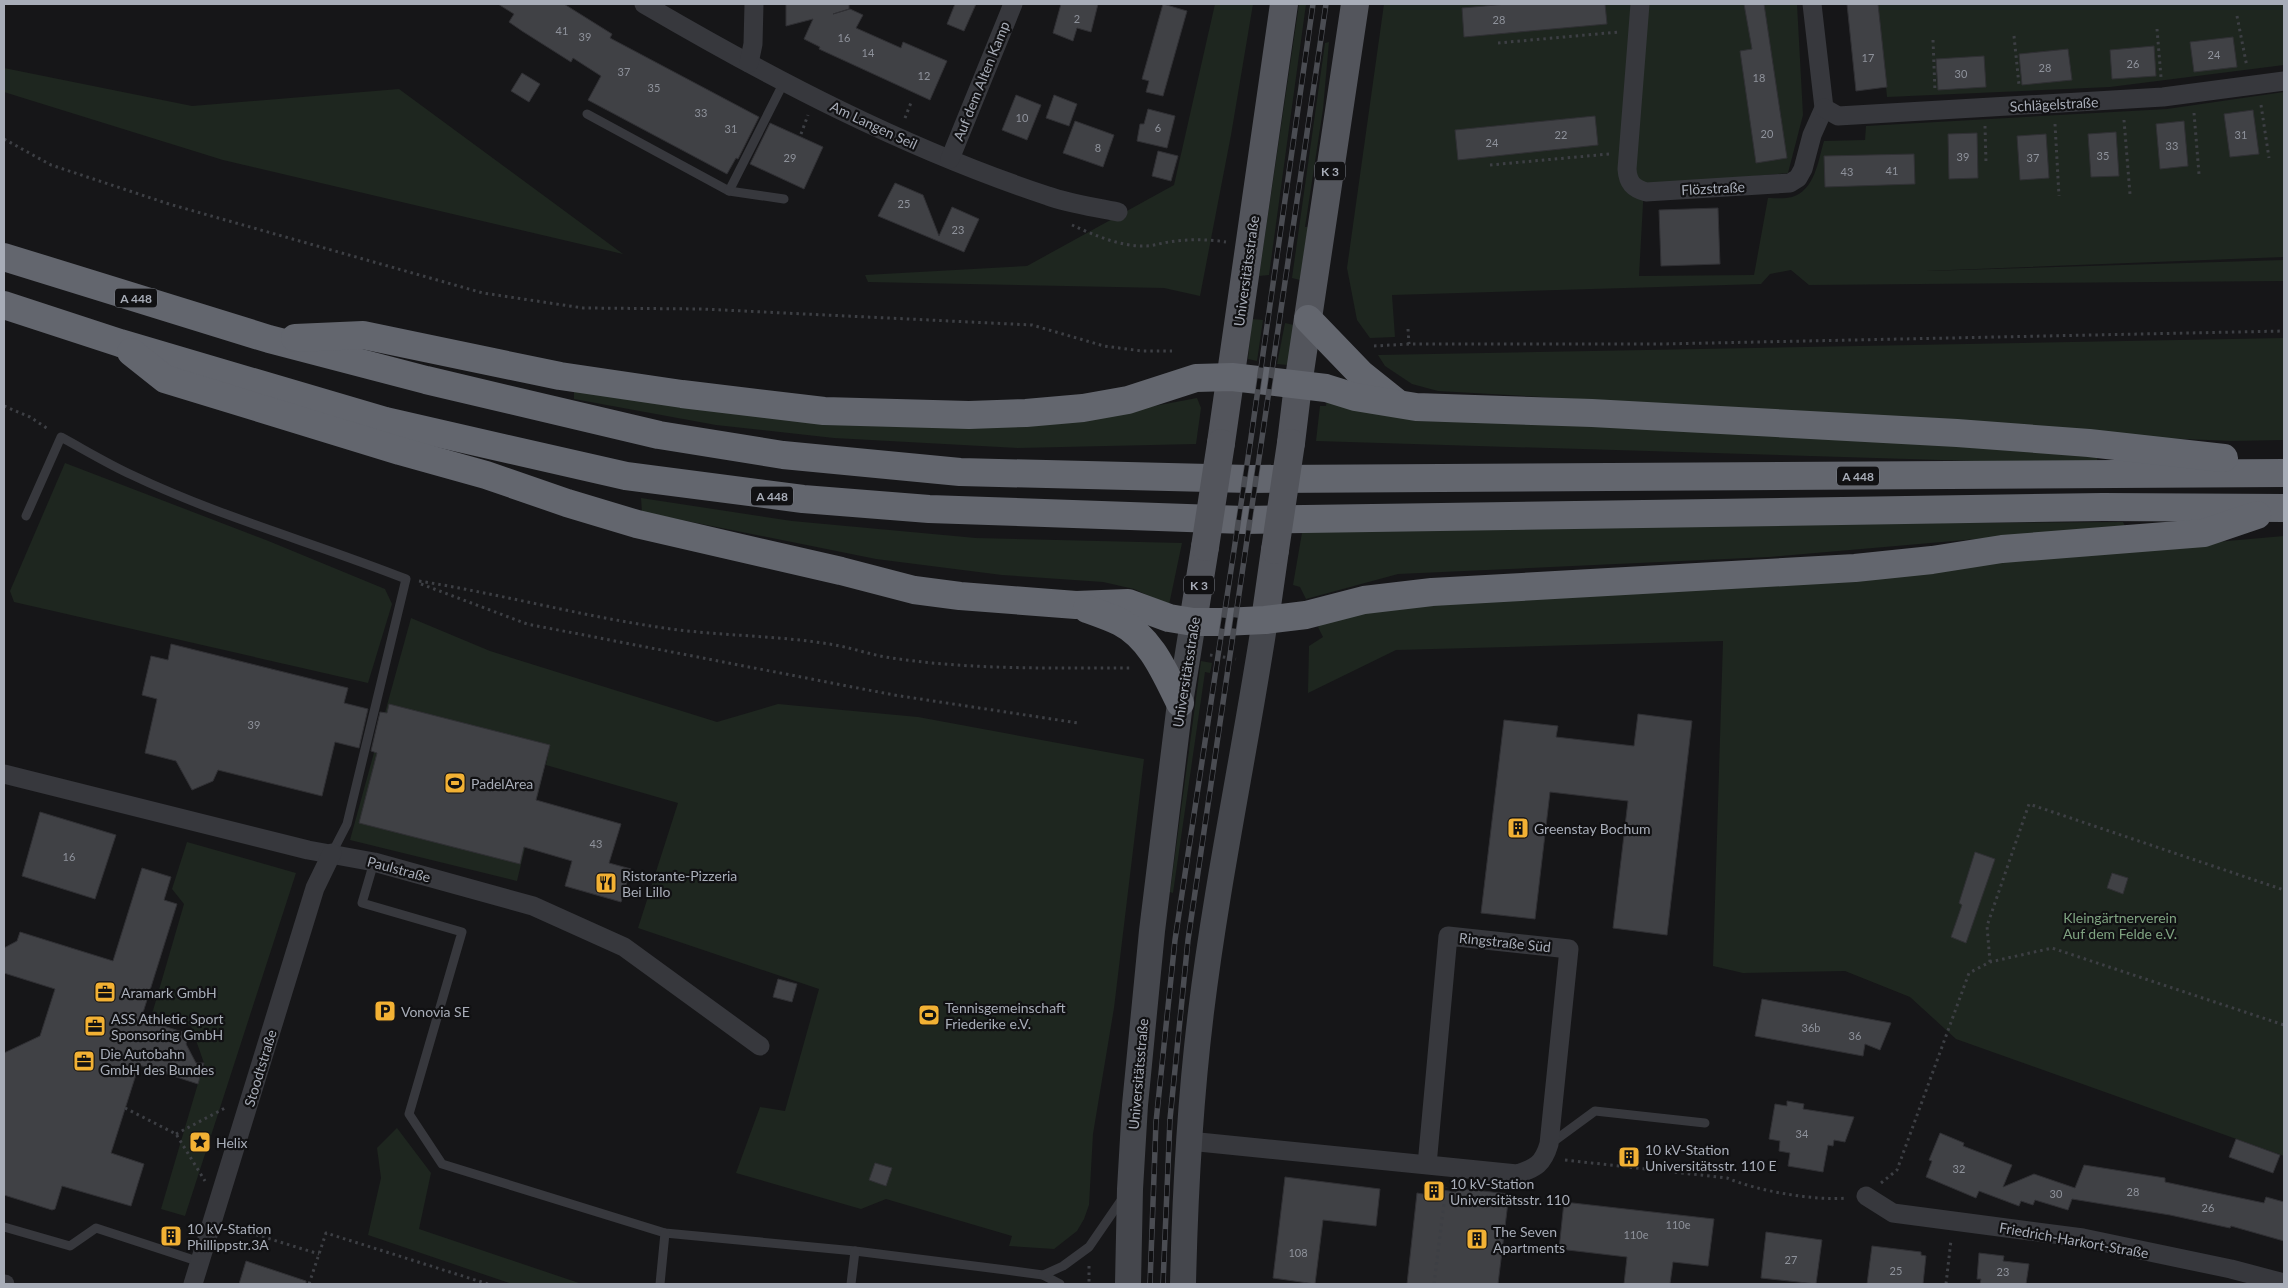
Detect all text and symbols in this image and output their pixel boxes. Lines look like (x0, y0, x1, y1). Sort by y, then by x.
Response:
house number: 2 (1074, 12, 1080, 25)
house number: 28 (1493, 13, 1505, 26)
street label: Auf dem Alten Kamp (949, 19, 1013, 143)
house number: 41 (556, 24, 568, 37)
house number: 39 (579, 30, 591, 43)
house number: 16 (838, 31, 850, 44)
house number: 14 (862, 46, 875, 59)
house number: 24 (2208, 48, 2221, 61)
house number: 17 (1862, 51, 1874, 64)
house number: 26 (2127, 57, 2139, 70)
house number: 28 (2039, 61, 2051, 74)
house number: 37 (618, 65, 630, 78)
house number: 30 (1955, 67, 1968, 80)
house number: 12 (918, 69, 930, 82)
house number: 18 (1753, 71, 1765, 84)
house number: 35 (648, 81, 660, 94)
street label: Schlägelstraße (2009, 93, 2099, 115)
street label: Am Langen Seil (828, 97, 920, 153)
house number: 33 (695, 106, 707, 119)
house number: 10 (1016, 111, 1029, 124)
house number: 6 (1155, 121, 1161, 134)
house number: 31 (725, 122, 737, 135)
house number: 20 (1761, 127, 1774, 140)
house number: 22 (1555, 128, 1567, 141)
house number: 31 (2235, 128, 2247, 141)
house number: 24 (1486, 136, 1499, 149)
house number: 33 (2166, 139, 2178, 152)
house number: 8 (1095, 141, 1101, 154)
house number: 35 (2097, 149, 2109, 162)
house number: 39 (1957, 150, 1969, 163)
house number: 29 (784, 151, 796, 164)
house number: 37 (2027, 151, 2039, 164)
road number: K 3 (1315, 162, 1345, 180)
house number: 41 (1886, 164, 1898, 177)
house number: 43 (1841, 165, 1853, 178)
street label: Flözstraße (1681, 178, 1745, 198)
house number: 25 (898, 197, 910, 210)
street label: Universitätsstraße (1230, 215, 1262, 327)
house number: 23 (952, 223, 964, 236)
road number: A 448 (115, 288, 157, 308)
road number: A 448 (1837, 466, 1879, 486)
road number: A 448 (751, 486, 793, 506)
road number: K 3 (1184, 576, 1214, 594)
street label: Universitätsstraße (1169, 616, 1203, 728)
house number: 39 (248, 718, 260, 731)
sports icon: PadelArea (443, 771, 467, 795)
place label: PadelArea (471, 775, 533, 792)
building icon: Greenstay Bochum (1506, 816, 1530, 840)
place label: Greenstay Bochum (1534, 820, 1651, 837)
house number: 43 (590, 837, 602, 850)
house number: 16 (63, 850, 75, 863)
street label: Paulstraße (366, 852, 432, 886)
place label: Ristorante-Pizzeria Bei Lillo (622, 867, 737, 900)
restaurant icon: Ristorante-Pizzeria Bei Lillo (594, 871, 618, 895)
park label: Kleingärtnerverein Auf dem Felde e.V. (2063, 909, 2177, 942)
street label: Ringstraße Süd (1458, 929, 1552, 955)
office icon: Aramark GmbH (93, 980, 117, 1004)
place label: Aramark GmbH (121, 984, 217, 1001)
parking icon: Vonovia SE (373, 999, 397, 1023)
place label: Tennisgemeinschaft Friederike e.V. (945, 999, 1066, 1032)
place label: Vonovia SE (401, 1003, 470, 1020)
sports icon: Tennisgemeinschaft Friederike e.V. (917, 1003, 941, 1027)
place label: ASS Athletic Sport Sponsoring GmbH (111, 1010, 224, 1043)
office icon: ASS Athletic Sport Sponsoring GmbH (83, 1014, 107, 1038)
street label: Universitätsstraße (1125, 1018, 1151, 1130)
house number: 36b (1802, 1021, 1820, 1034)
street label: Stoodtstraße (240, 1027, 280, 1109)
house number: 36 (1849, 1029, 1861, 1042)
place label: Die Autobahn GmbH des Bundes (100, 1045, 214, 1078)
office icon: Die Autobahn GmbH des Bundes (72, 1049, 96, 1073)
house number: 34 (1796, 1127, 1809, 1140)
place icon: Helix (188, 1130, 212, 1154)
place label: Helix (216, 1134, 248, 1151)
place label: 10 kV-Station Universitätsstr. 110 E (1645, 1141, 1777, 1174)
building icon: 10 kV-Station Universitätsstr. 110 E (1617, 1145, 1641, 1169)
house number: 32 (1953, 1162, 1965, 1175)
place label: 10 kV-Station Universitätsstr. 110 (1450, 1175, 1570, 1208)
building icon: 10 kV-Station Universitätsstr. 110 (1422, 1179, 1446, 1203)
house number: 28 (2127, 1185, 2139, 1198)
house number: 30 (2050, 1187, 2063, 1200)
house number: 26 (2202, 1201, 2214, 1214)
house number: 110e (1666, 1218, 1691, 1231)
street label: Friedrich-Harkort-Straße (1998, 1218, 2150, 1262)
place label: 10 kV-Station Phillippstr.3A (187, 1220, 271, 1253)
place label: The Seven Apartments (1493, 1223, 1565, 1256)
building icon: 10 kV-Station Phillippstr.3A (159, 1224, 183, 1248)
building icon: The Seven Apartments (1465, 1227, 1489, 1251)
house number: 110e (1624, 1228, 1649, 1241)
house number: 108 (1288, 1246, 1308, 1259)
house number: 27 (1785, 1253, 1797, 1266)
house number: 25 (1890, 1264, 1902, 1277)
house number: 23 (1997, 1265, 2009, 1278)

